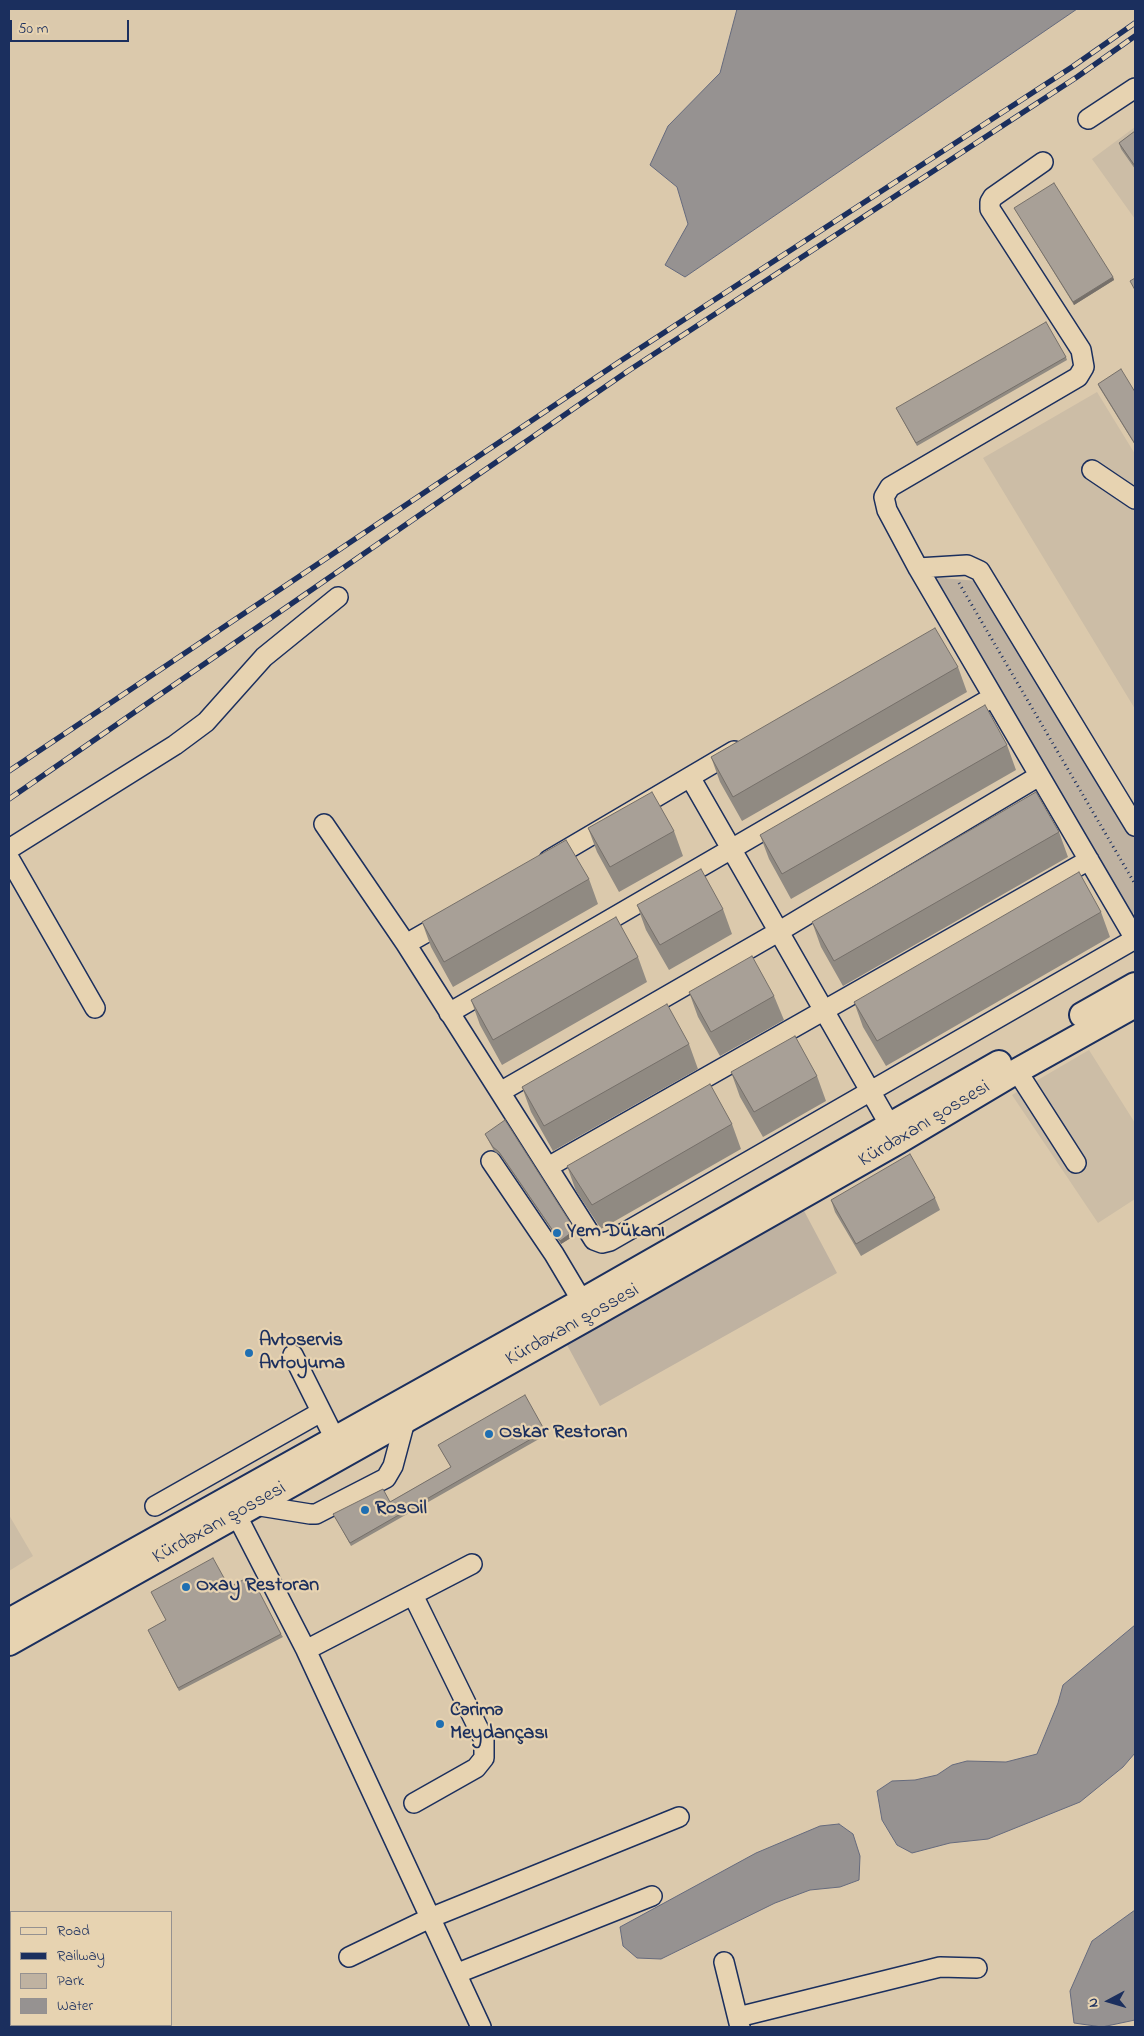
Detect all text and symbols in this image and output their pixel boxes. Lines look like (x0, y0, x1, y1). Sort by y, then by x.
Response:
scale bar (12, 10, 131, 42)
text: 50 m (18, 18, 48, 40)
street label: Kürdəxanı şossesi (855, 1076, 995, 1174)
place label: Yem Dükanı (567, 1221, 665, 1245)
marker: Yem Dükanı (551, 1227, 563, 1239)
street label: Kürdəxanı şossesi (502, 1279, 644, 1373)
place label: Avtoservis Avtoyuma (259, 1330, 345, 1377)
marker: Avtoservis Avtoyuma (243, 1347, 255, 1359)
place label: Oskar Restoran (499, 1422, 627, 1446)
marker: Oskar Restoran (483, 1428, 495, 1440)
street label: Kürdəxanı şossesi (149, 1477, 291, 1571)
place label: RosOil (375, 1498, 427, 1522)
marker: RosOil (359, 1504, 371, 1516)
place label: Oxay Restoran (196, 1575, 319, 1599)
marker: Oxay Restoran (180, 1581, 192, 1593)
place label: Cərimə Meydançası (450, 1700, 548, 1747)
marker: Cərimə Meydançası (434, 1718, 446, 1730)
legend (10, 1911, 172, 2026)
text: Road (57, 1920, 90, 1942)
text: Railway (57, 1945, 105, 1967)
text: Park (57, 1970, 84, 1992)
north arrow (1084, 1976, 1134, 2026)
text: Water (57, 1995, 93, 2017)
text: N (1083, 1997, 1105, 2008)

